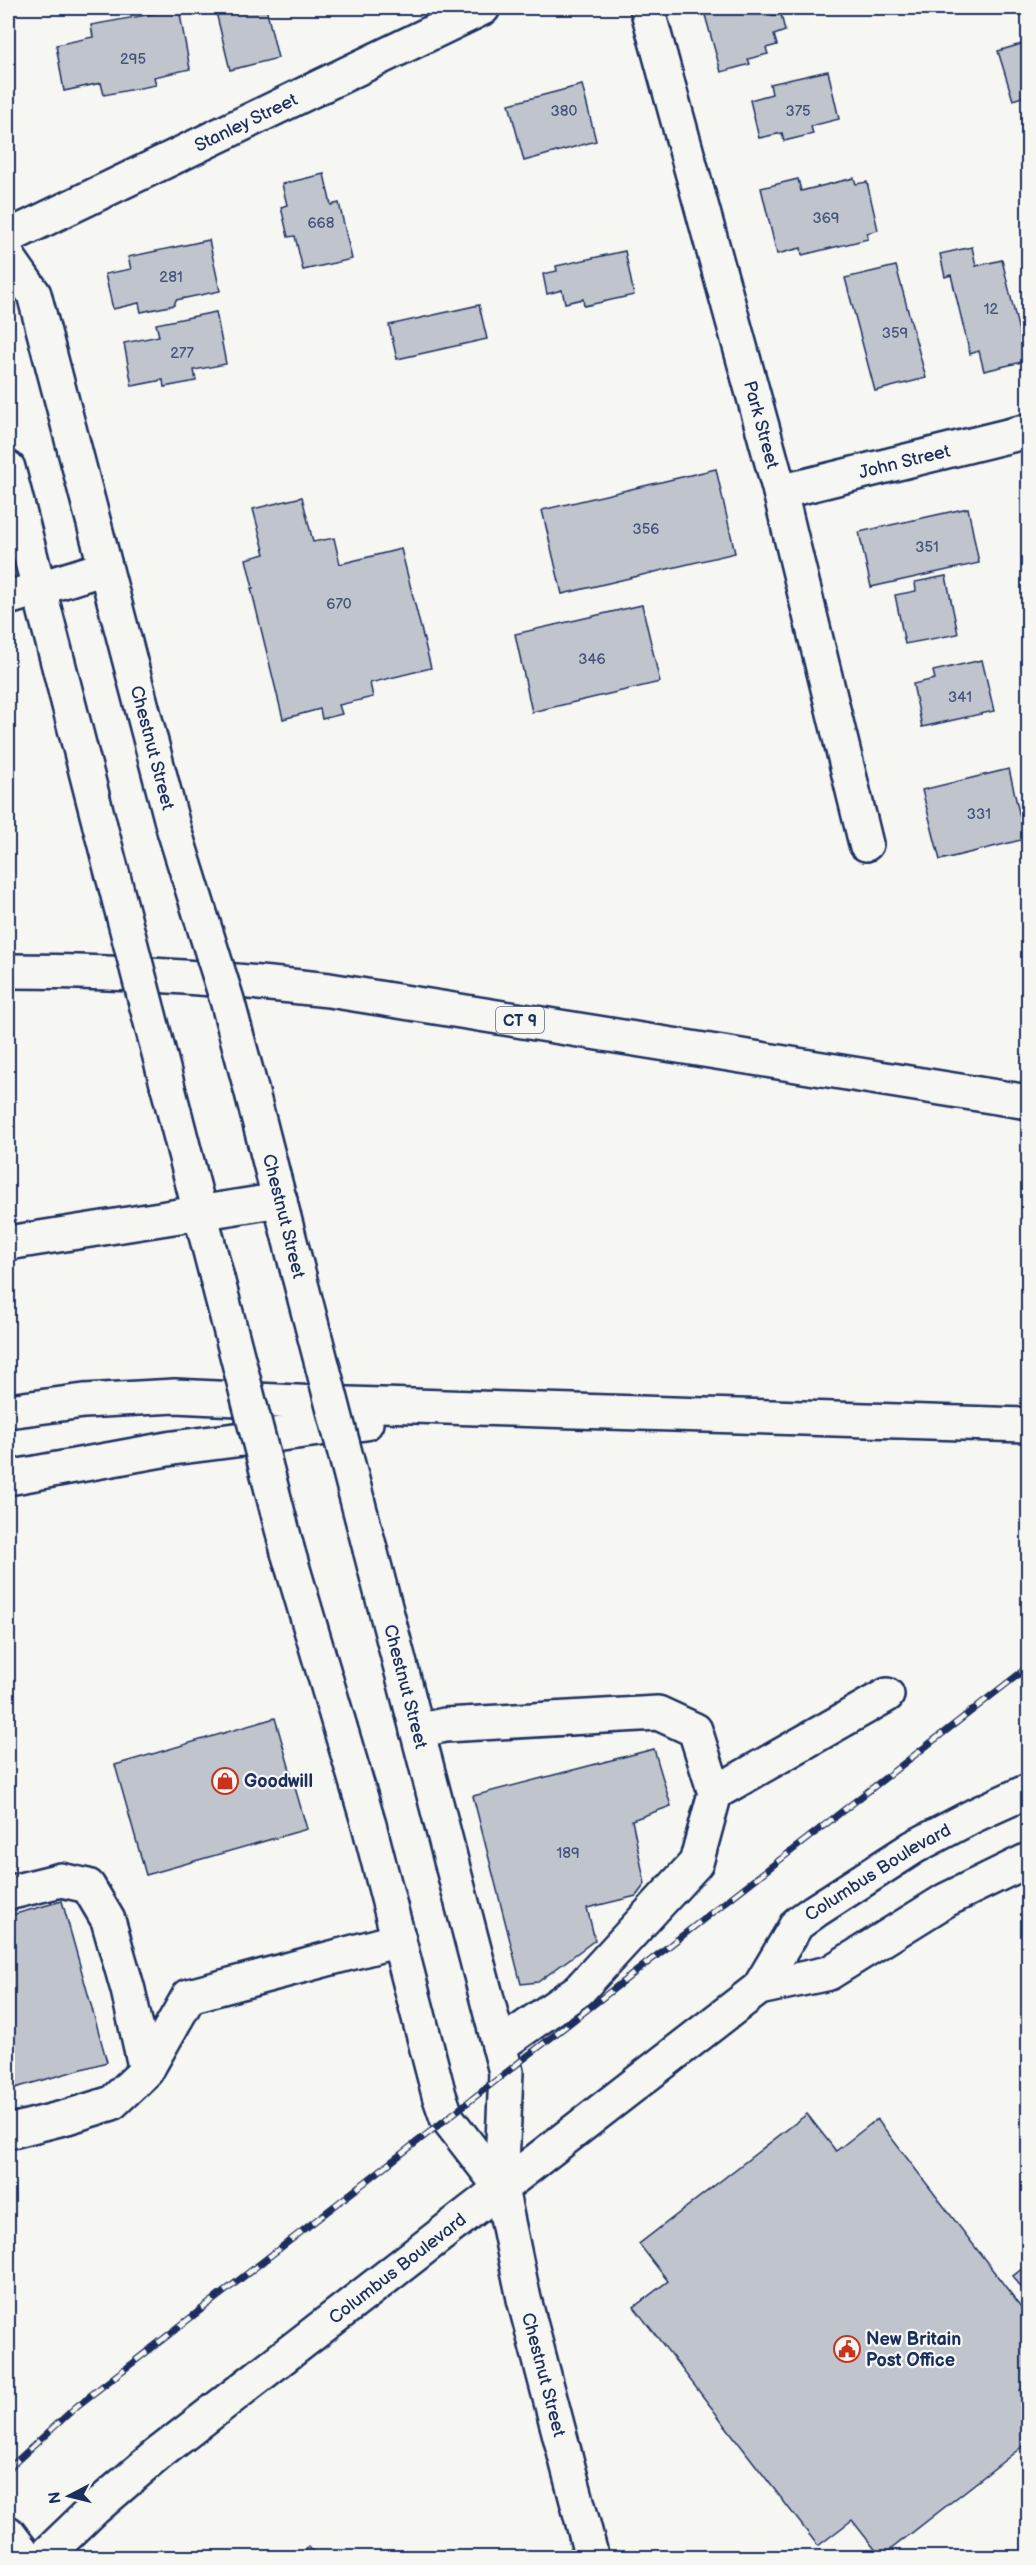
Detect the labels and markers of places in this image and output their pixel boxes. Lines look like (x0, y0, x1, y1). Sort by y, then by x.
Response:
shop icon: Goodwill (210, 1766, 240, 1796)
place label: Goodwill (244, 1771, 313, 1792)
place label: New Britain Post Office (866, 2329, 961, 2371)
public building icon: New Britain Post Office (832, 2334, 862, 2364)

